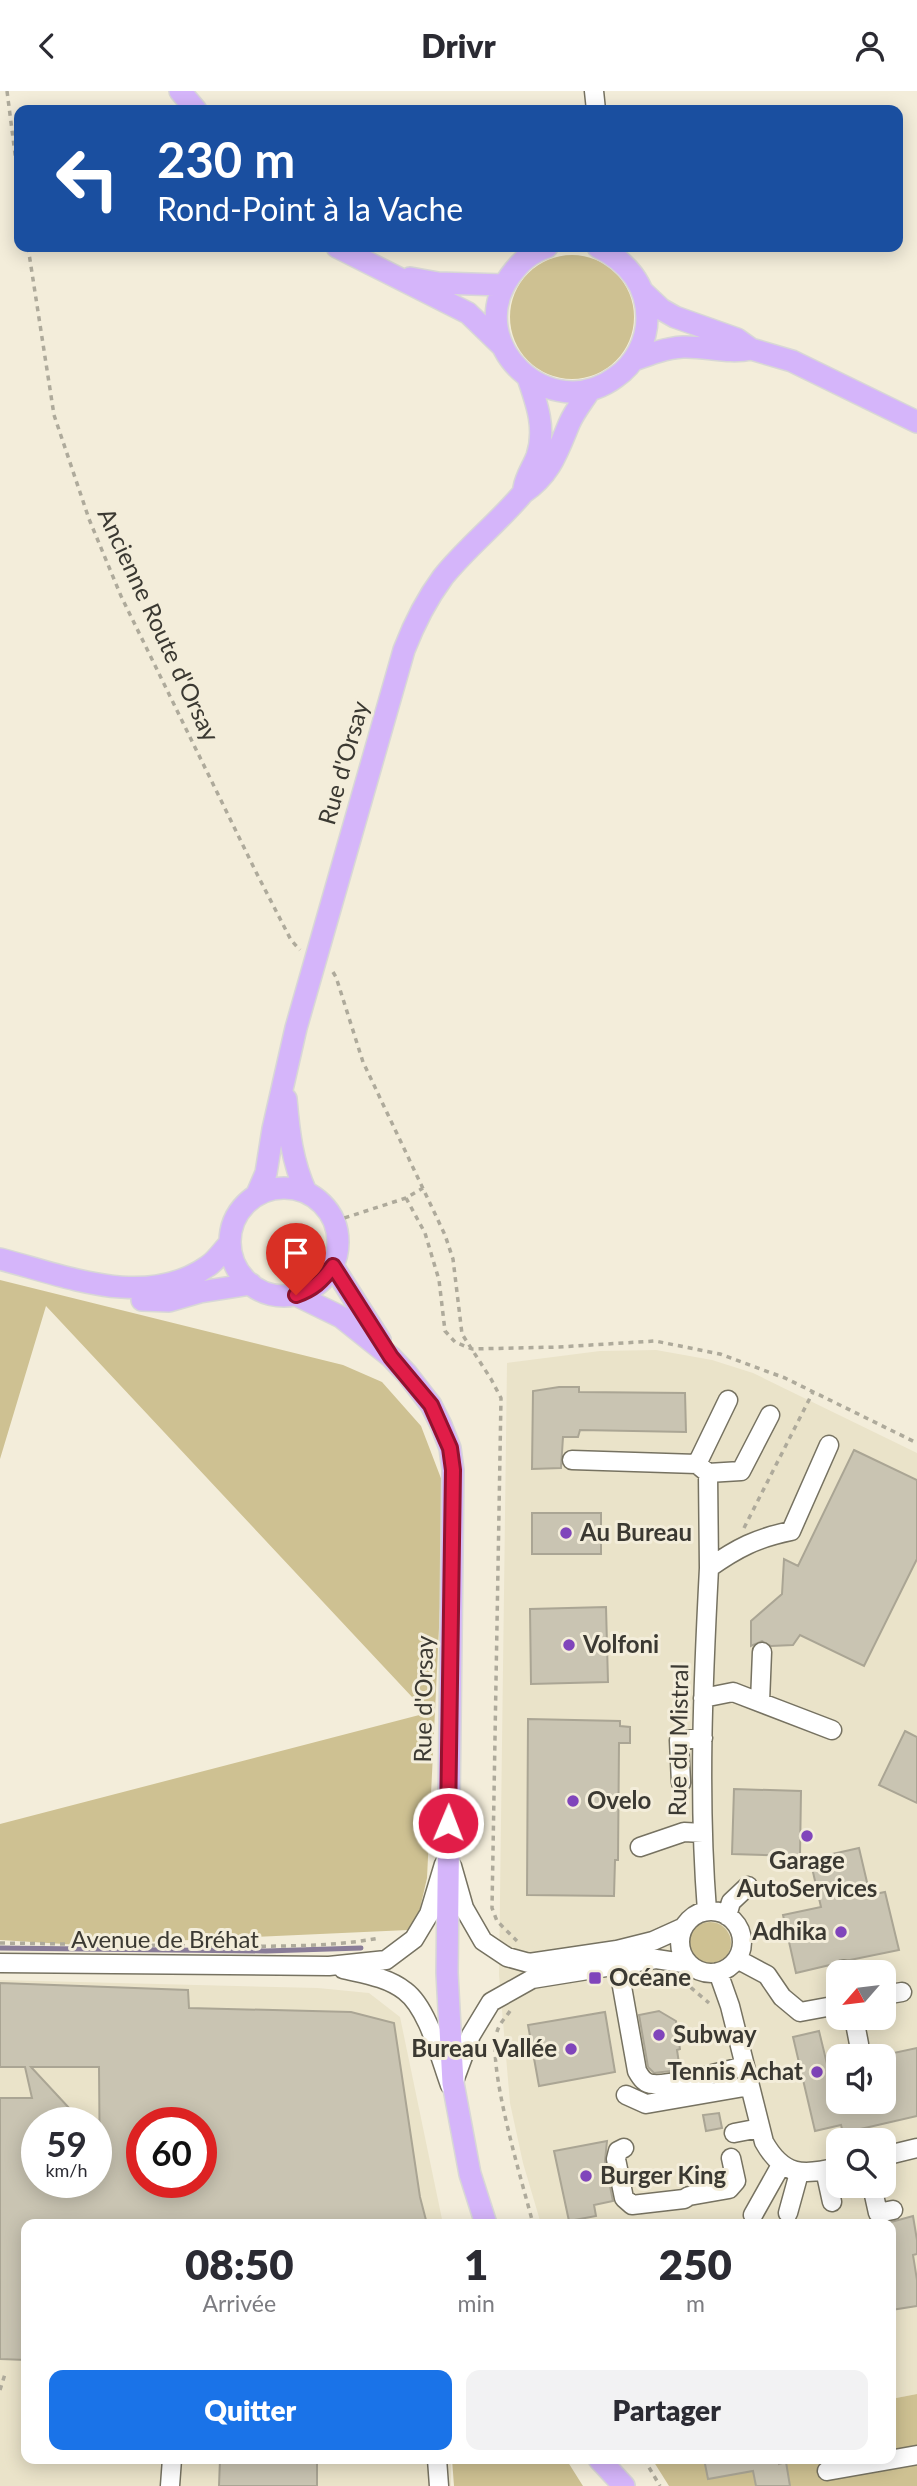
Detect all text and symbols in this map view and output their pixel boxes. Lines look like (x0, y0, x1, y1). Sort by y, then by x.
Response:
text: Drivr (421, 26, 496, 65)
icon: back (28, 27, 66, 65)
icon: person (851, 27, 889, 65)
text: 230 m (157, 130, 295, 188)
icon: left (42, 133, 133, 224)
text: Rond-Point à la Vache (157, 189, 463, 228)
street label: Ancienne Route d'Orsay (93, 503, 226, 746)
street label: Rue d'Orsay (311, 697, 374, 828)
pin (266, 1223, 326, 1295)
icon: arrive (277, 1234, 315, 1272)
place label: Au Bureau (579, 1517, 692, 1546)
marker: Au Bureau (558, 1525, 574, 1541)
place label: Volfoni (582, 1629, 659, 1658)
street label: Rue d'Orsay (407, 1635, 438, 1763)
marker: Volfoni (561, 1637, 577, 1653)
street label: Rue du Mistral (662, 1663, 693, 1817)
place label: Ovelo (587, 1785, 651, 1814)
position arrow (411, 1786, 485, 1860)
marker: Ovelo (565, 1793, 581, 1809)
marker: Garage AutoServices (799, 1828, 815, 1844)
place label: Garage AutoServices (736, 1845, 877, 1902)
place label: Adhika (751, 1916, 827, 1945)
street label: Avenue de Bréhat (71, 1924, 259, 1953)
marker: Adhika (833, 1924, 849, 1940)
north arrow (826, 1960, 896, 2030)
map controls (826, 1960, 896, 2198)
place label: Océane (609, 1962, 691, 1991)
marker: Océane (587, 1970, 603, 1986)
place label: Subway (673, 2019, 757, 2048)
marker: Subway (651, 2027, 667, 2043)
place label: Bureau Vallée (411, 2033, 557, 2062)
marker: Bureau Vallée (563, 2041, 579, 2057)
button: sound (826, 2044, 896, 2114)
place label: Tennis Achat (668, 2056, 803, 2085)
marker: Tennis Achat (809, 2064, 825, 2080)
speed limit sign: 60 (126, 2107, 217, 2198)
text: 59 (46, 2122, 87, 2164)
button: search (826, 2128, 896, 2198)
text: km/h (45, 2159, 88, 2181)
place label: Burger King (600, 2160, 727, 2189)
marker: Burger King (578, 2168, 594, 2184)
text: 08:50 (185, 2239, 294, 2289)
text: 1 (464, 2239, 488, 2289)
text: 250 (659, 2239, 732, 2289)
text: Arrivée (202, 2289, 276, 2317)
text: min (458, 2289, 495, 2317)
text: m (686, 2289, 705, 2317)
button: Quitter (49, 2370, 452, 2450)
button: Partager (466, 2370, 868, 2450)

